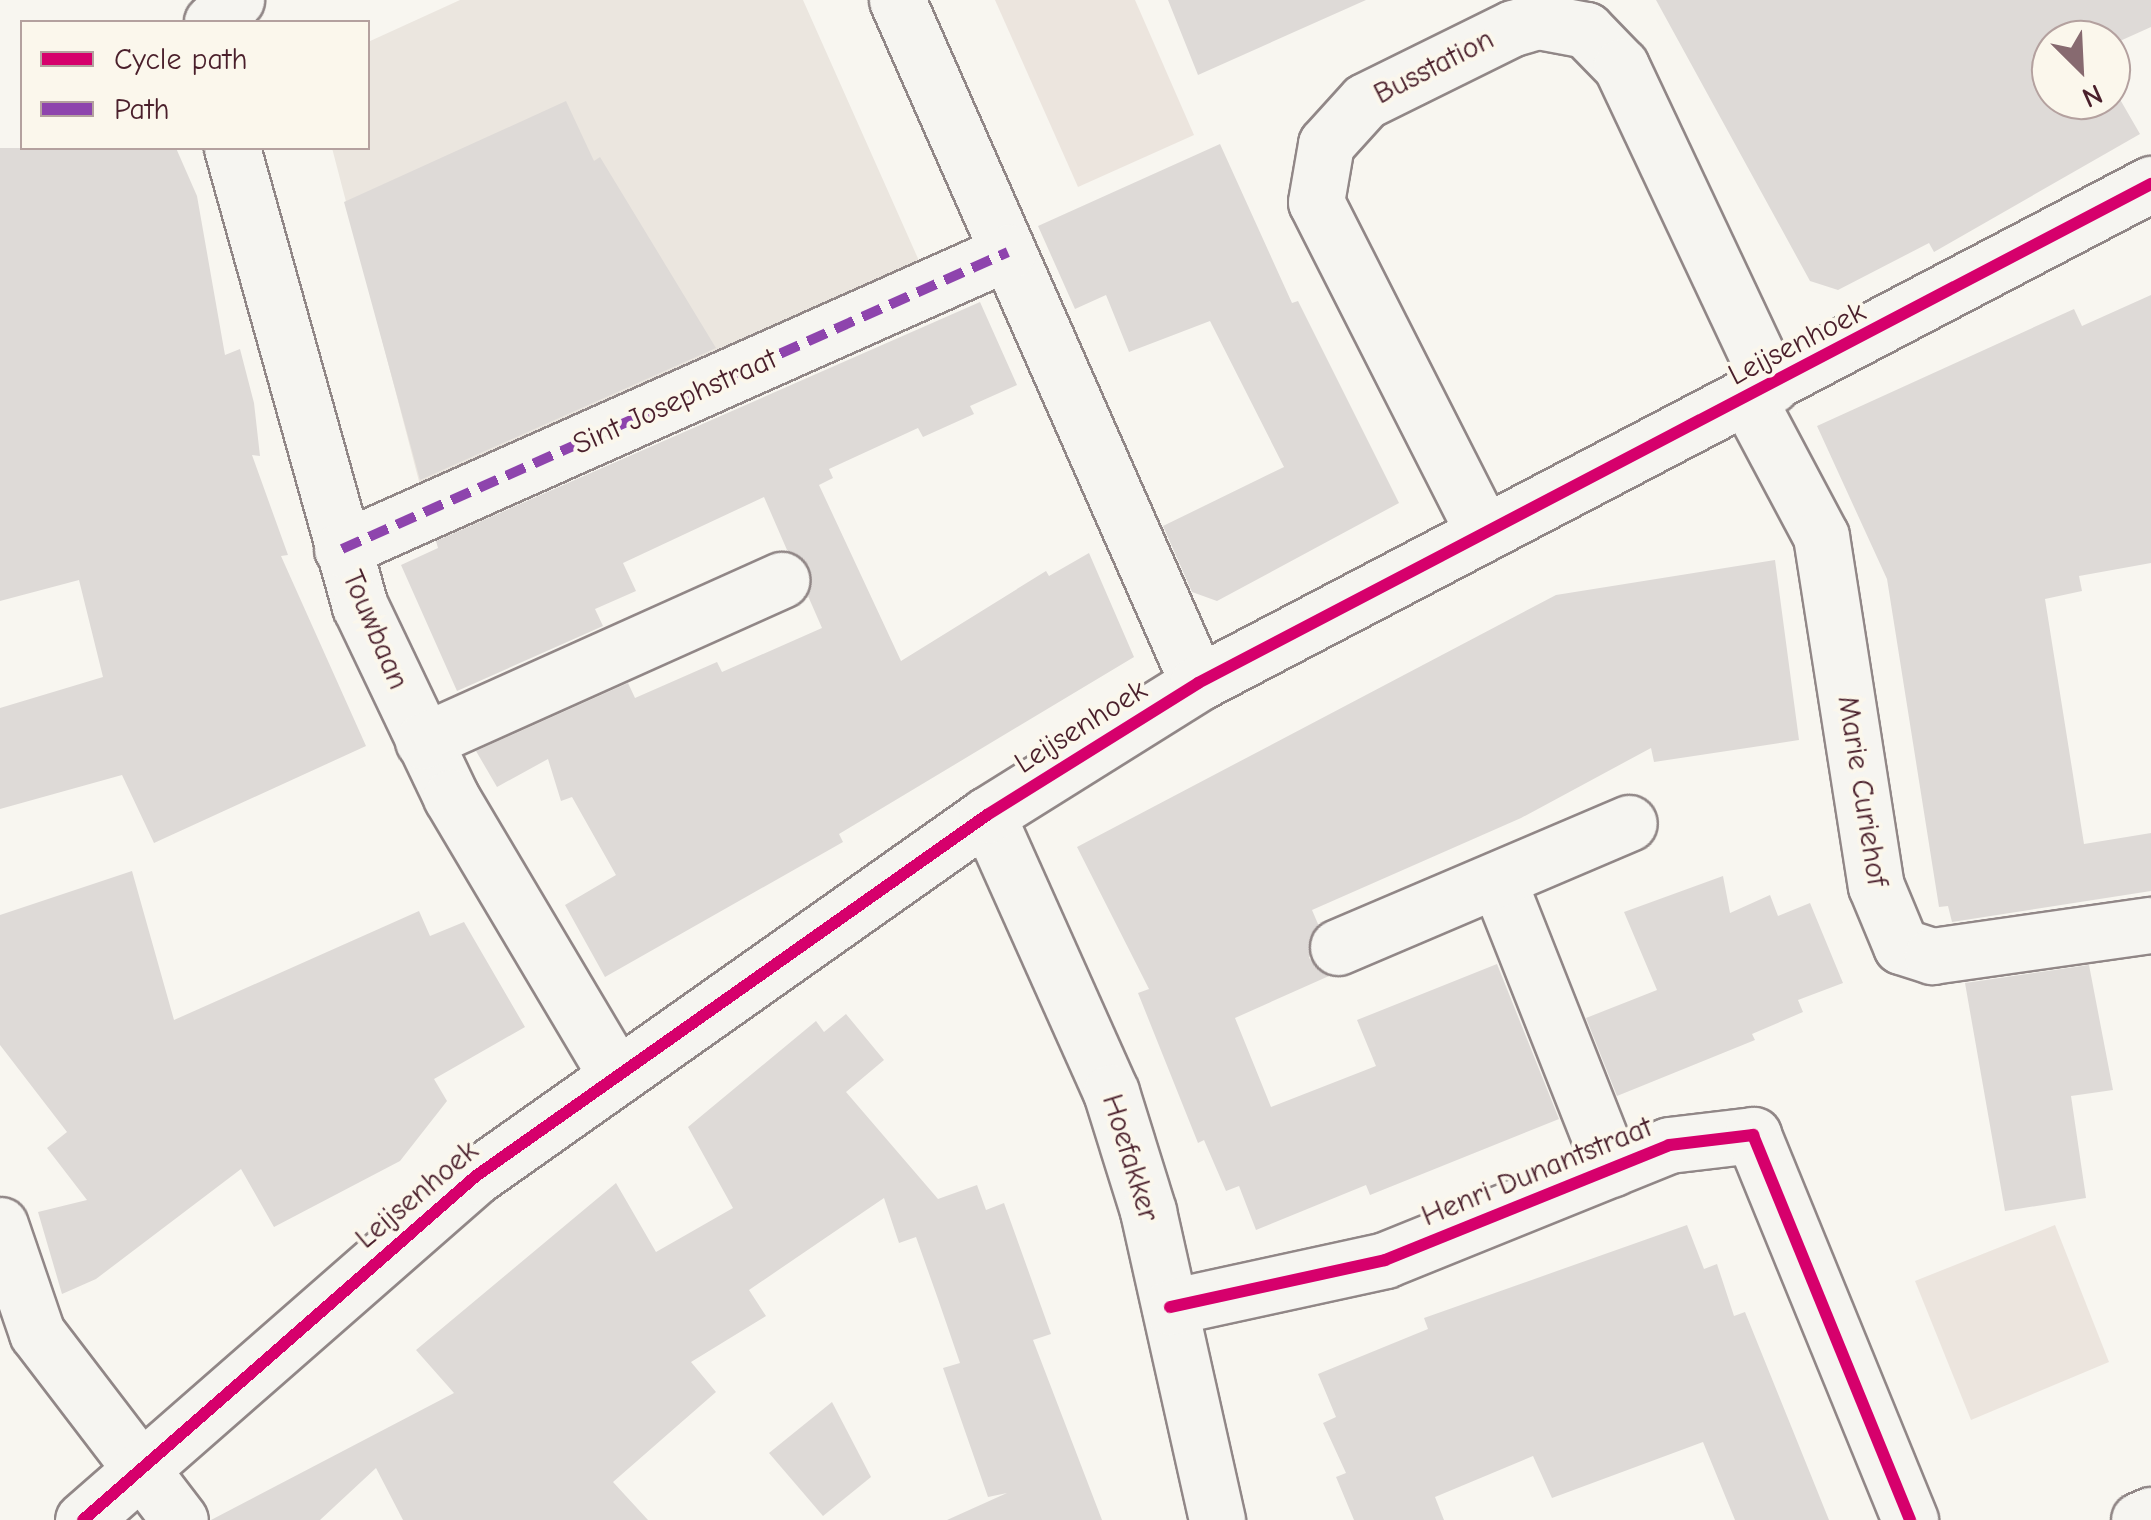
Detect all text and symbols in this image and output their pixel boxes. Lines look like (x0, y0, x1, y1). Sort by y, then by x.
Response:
legend (20, 20, 370, 150)
north arrow (2031, 20, 2131, 120)
street label: Busstation (1368, 21, 1500, 113)
text: Cycle path (114, 42, 248, 77)
text: N (2078, 77, 2107, 114)
text: Path (114, 92, 170, 127)
street label: Leijsenhoek (1722, 294, 1872, 394)
street label: Sint Josephstraat (568, 341, 782, 463)
street label: Touwbaan (334, 565, 416, 695)
street label: Leijsenhoek (1008, 672, 1154, 782)
street label: Marie Curiehof (1829, 693, 1895, 889)
street label: Hoefakker (1094, 1090, 1166, 1226)
street label: Henri Dunantstraat (1416, 1109, 1658, 1235)
street label: Leijsenhoek (348, 1133, 486, 1257)

